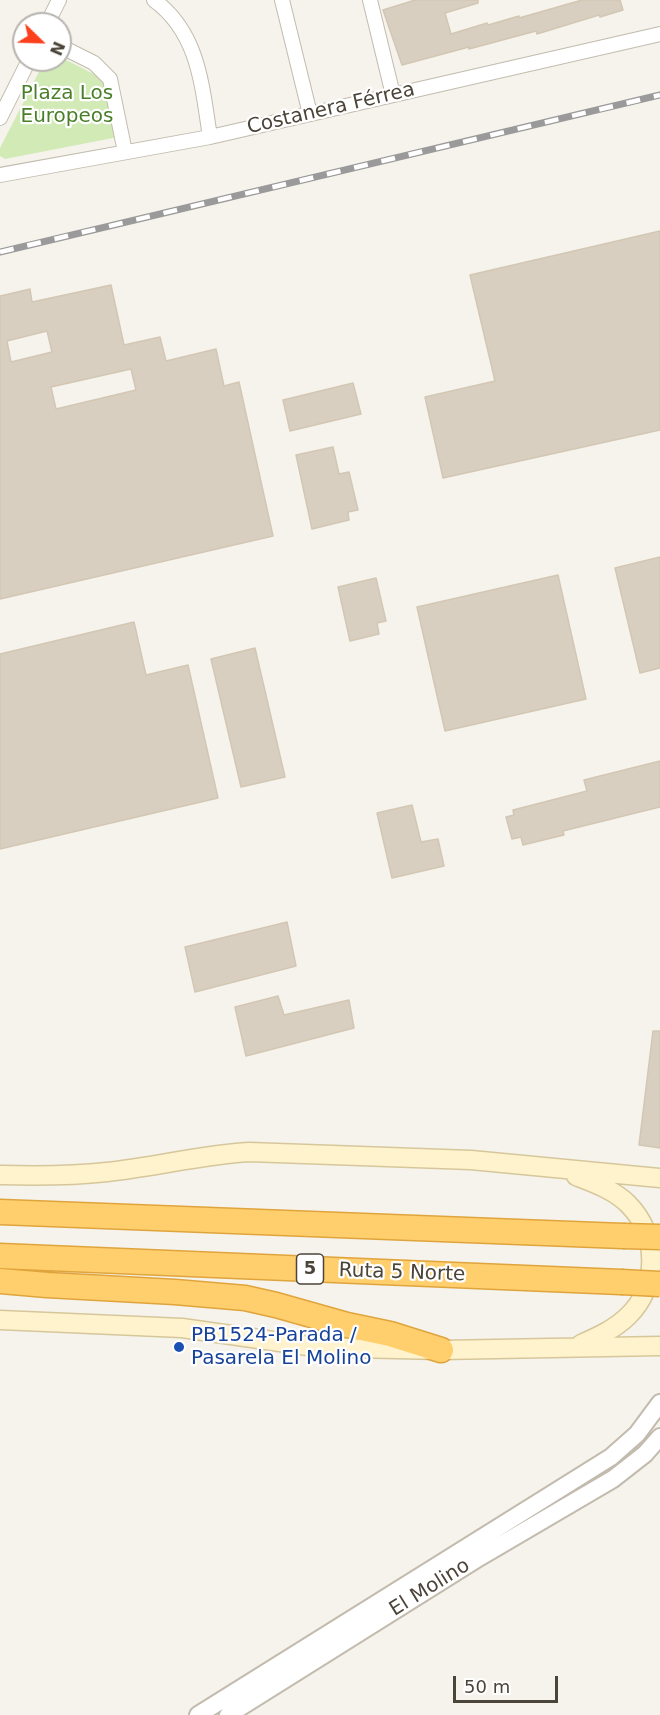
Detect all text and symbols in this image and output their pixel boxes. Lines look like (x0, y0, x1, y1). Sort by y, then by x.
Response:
north arrow (12, 12, 72, 72)
text: N (46, 39, 69, 58)
street label: Costanera Férrea (245, 78, 417, 140)
park label: Plaza Los Europeos (21, 82, 113, 129)
road number: 5 (296, 1254, 324, 1284)
street label: Ruta 5 Norte (338, 1259, 466, 1287)
place label: PB1524-Parada / Pasarela El Molino (191, 1324, 371, 1371)
marker: PB1524-Parada / Pasarela El Molino (172, 1340, 186, 1354)
street label: El Molino (385, 1554, 475, 1622)
scale bar (456, 1664, 561, 1702)
text: 50 m (464, 1676, 510, 1697)

